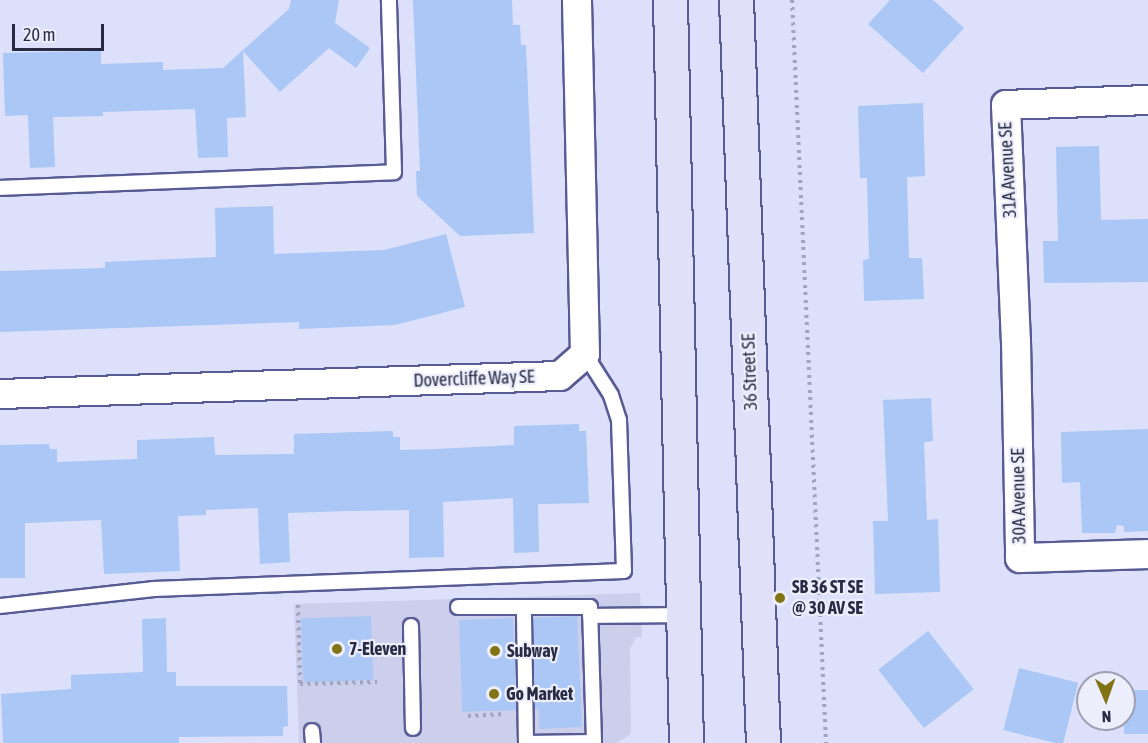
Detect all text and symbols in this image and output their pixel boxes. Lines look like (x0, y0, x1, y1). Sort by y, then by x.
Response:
scale bar (15, 12, 106, 50)
text: 20 m (23, 24, 55, 45)
street label: 31A Avenue SE (995, 122, 1021, 218)
street label: 36 Street SE (738, 333, 762, 411)
street label: Dovercliffe Way SE (413, 366, 535, 392)
street label: 30A Avenue SE (1007, 448, 1031, 544)
place label: SB 36 ST SE @ 30 AV SE (792, 577, 863, 620)
marker: SB 36 ST SE @ 30 AV SE (773, 591, 787, 605)
place label: 7-Eleven (349, 638, 406, 660)
place label: Subway (507, 640, 558, 662)
marker: 7-Eleven (330, 642, 344, 656)
marker: Subway (488, 644, 502, 658)
north arrow (1076, 671, 1136, 731)
place label: Go Market (506, 683, 573, 705)
marker: Go Market (487, 687, 501, 701)
text: N (1102, 708, 1112, 726)

